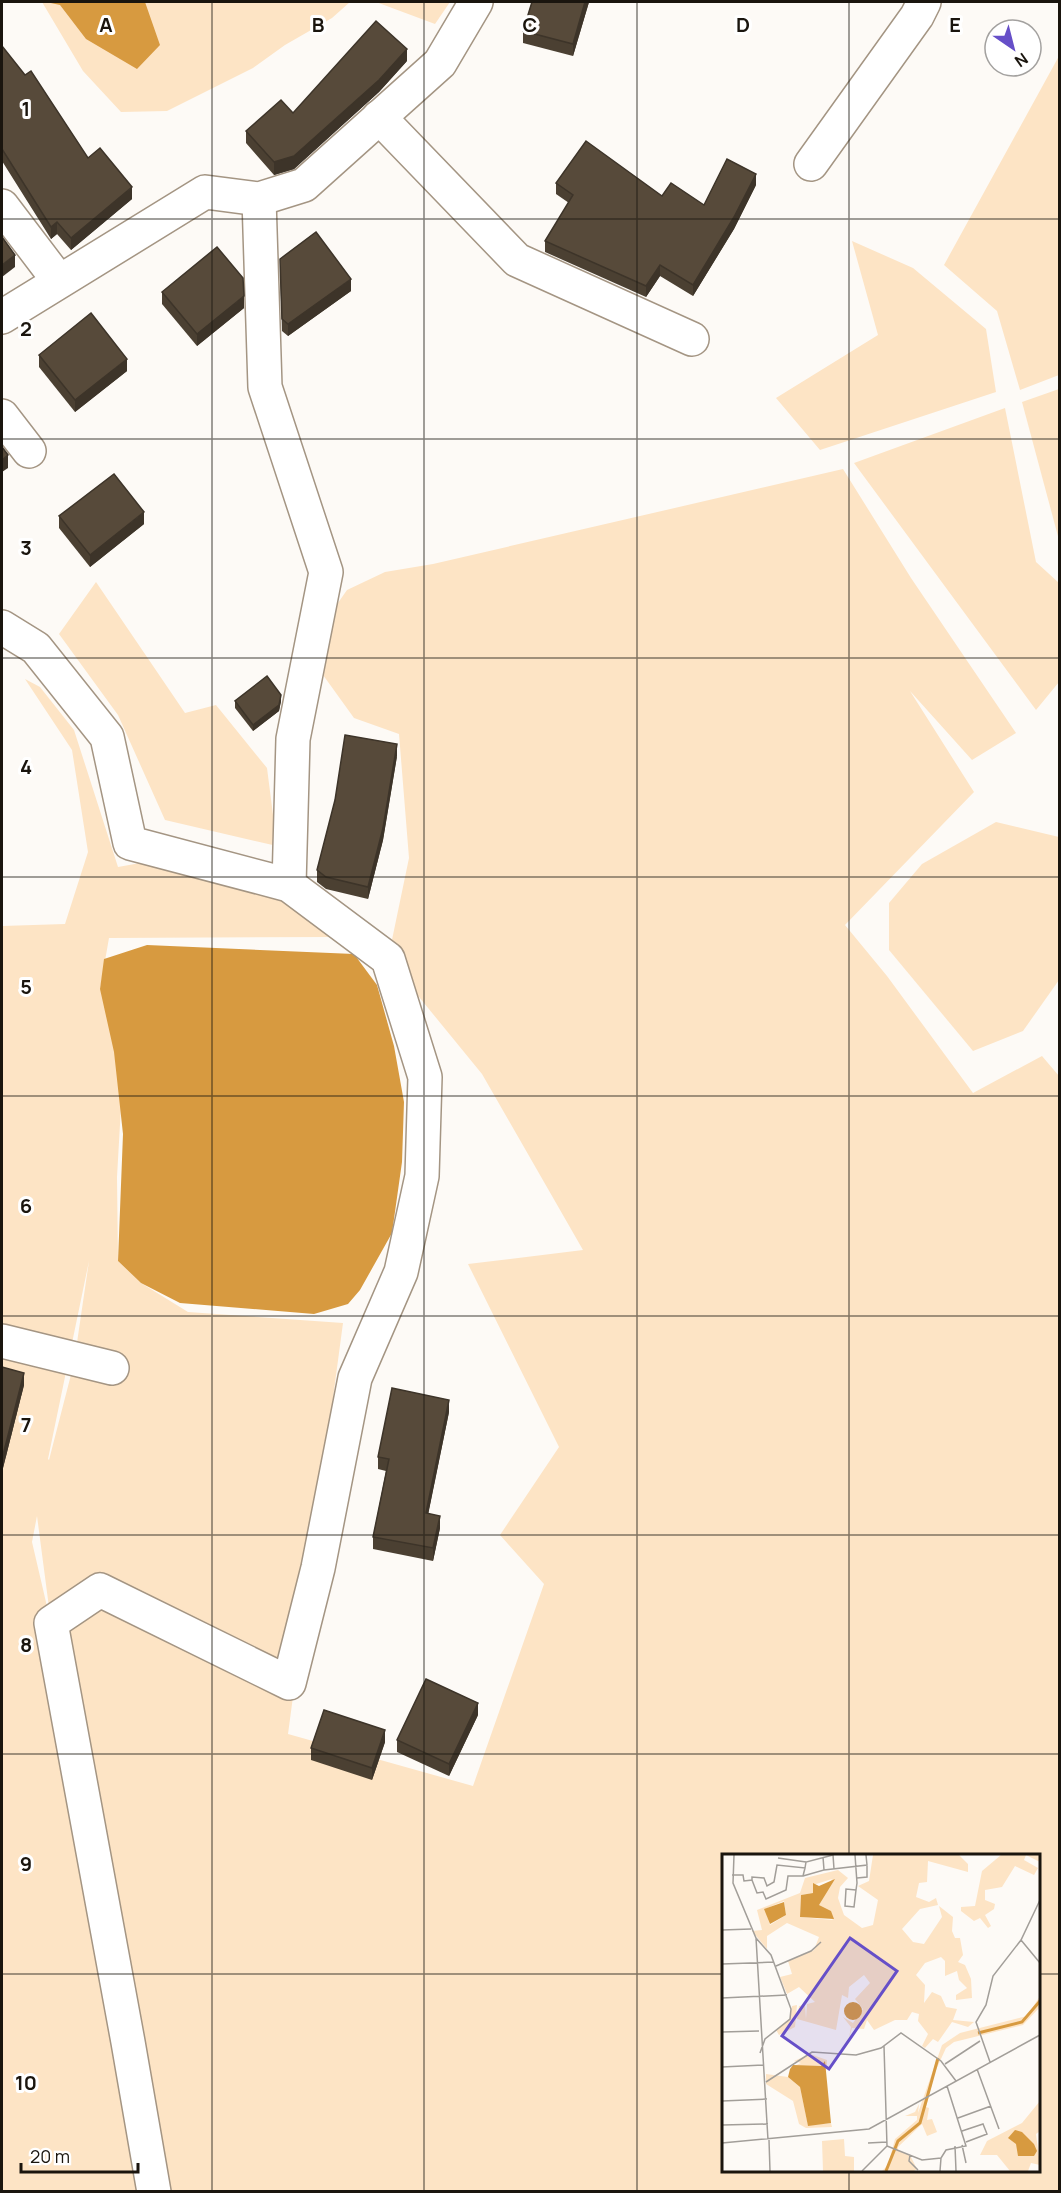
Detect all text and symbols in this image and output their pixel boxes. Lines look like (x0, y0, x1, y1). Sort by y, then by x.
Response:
text: A (99, 11, 113, 38)
text: B (312, 11, 325, 38)
text: C (523, 11, 537, 38)
text: D (736, 11, 750, 38)
text: E (949, 11, 961, 38)
north arrow (983, 18, 1043, 78)
text: N (1011, 48, 1033, 73)
text: 1 (22, 95, 30, 122)
text: 2 (20, 315, 32, 342)
text: 3 (20, 534, 32, 561)
text: 4 (20, 753, 32, 780)
text: 5 (20, 973, 32, 1000)
text: 6 (20, 1192, 32, 1219)
text: 7 (21, 1411, 31, 1438)
text: 8 (20, 1631, 32, 1658)
text: 9 (20, 1850, 32, 1877)
inset map (722, 1854, 1040, 2172)
text: 10 (15, 2069, 37, 2096)
scale bar (21, 2136, 138, 2174)
text: 20 m (30, 2144, 70, 2168)

